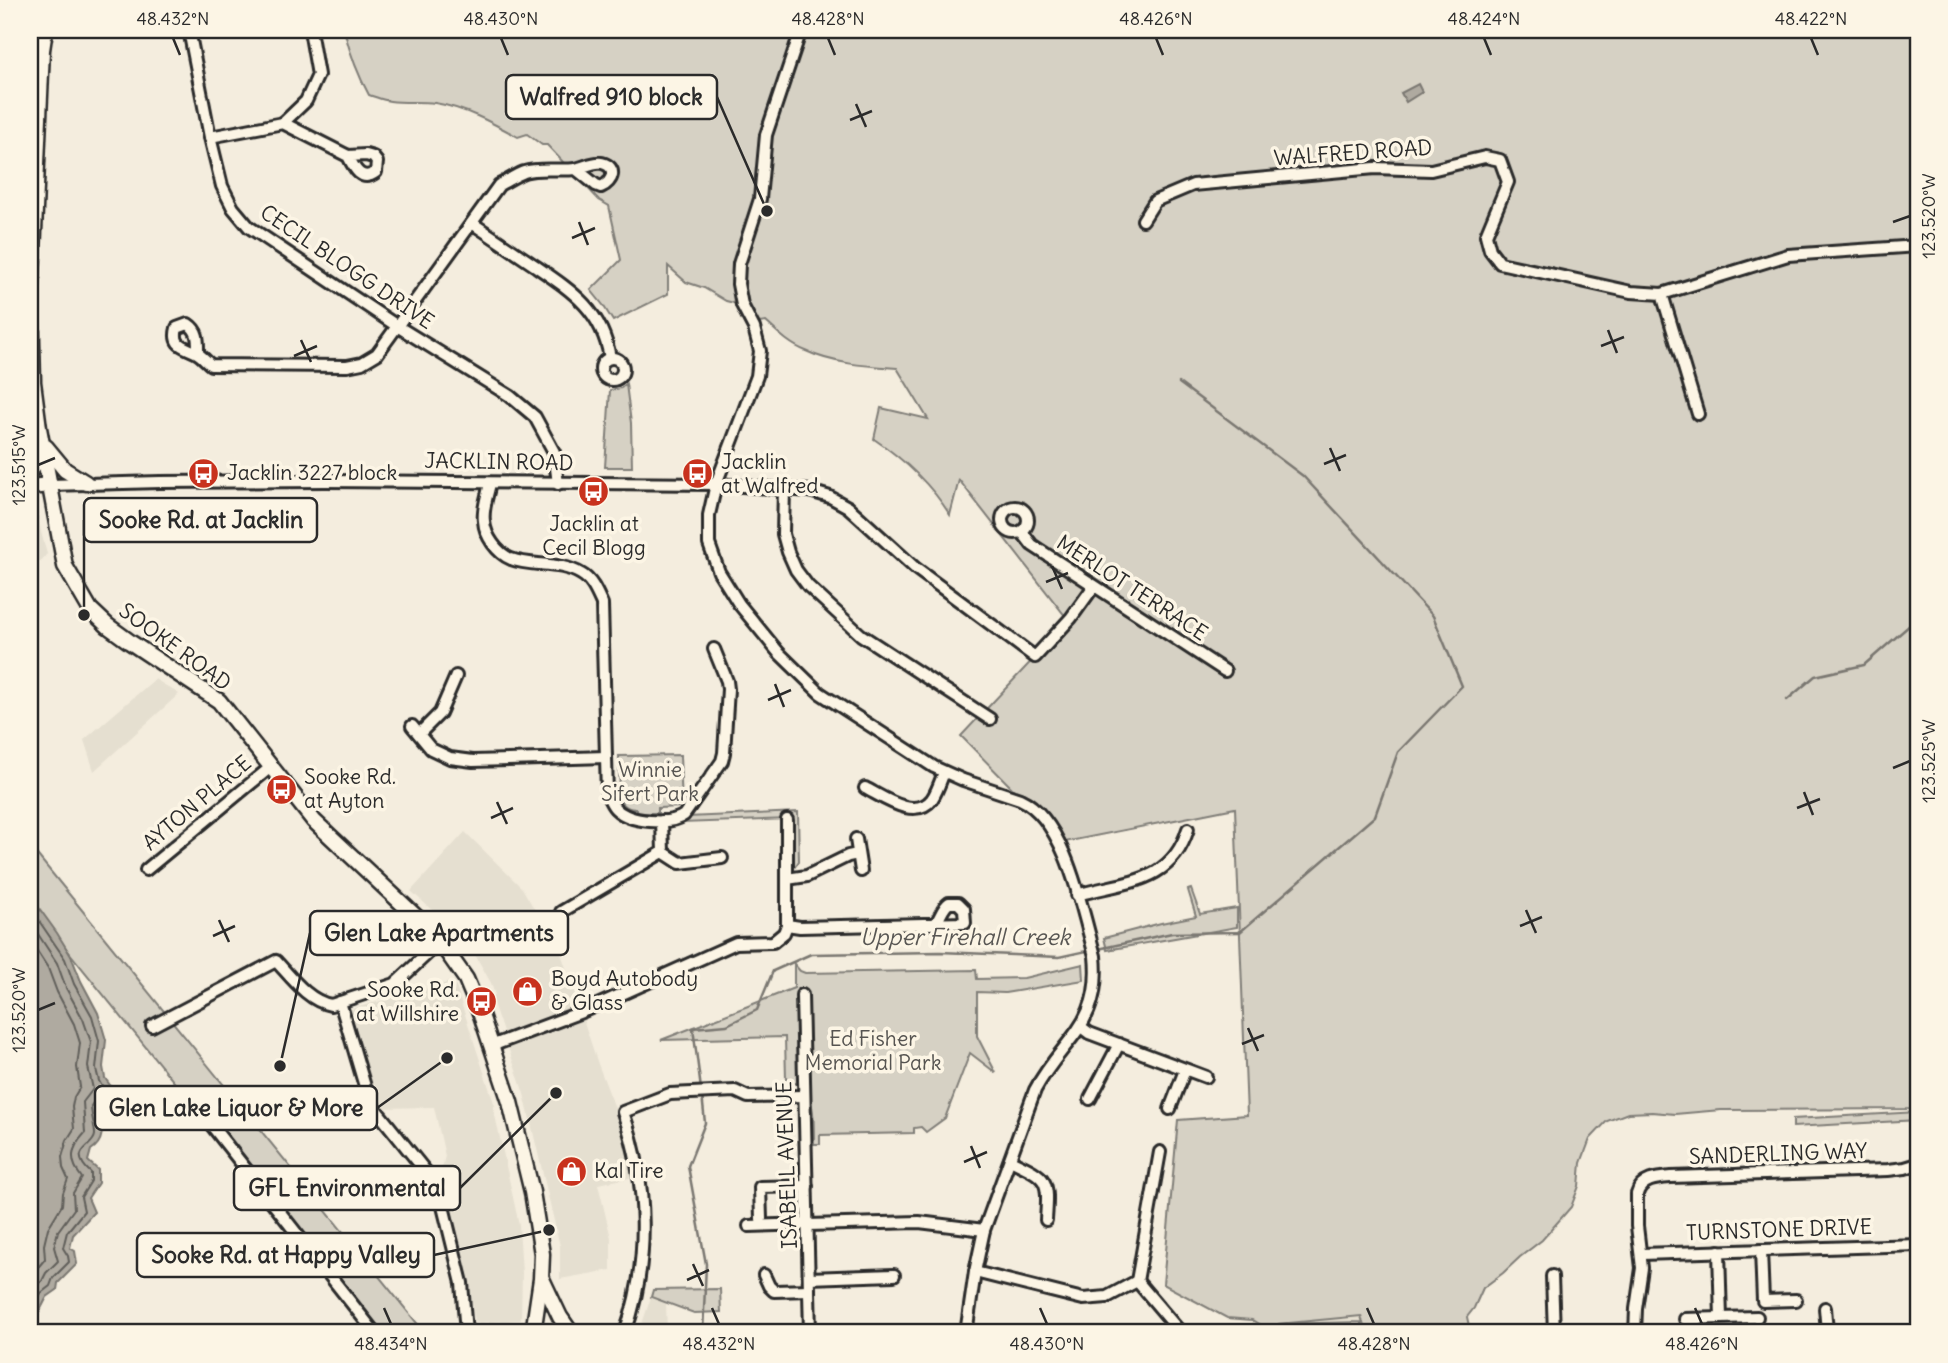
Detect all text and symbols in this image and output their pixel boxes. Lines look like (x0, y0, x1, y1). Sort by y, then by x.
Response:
text: 48.432°N (136, 7, 210, 30)
text: 48.430°N (463, 7, 539, 30)
text: 48.428°N (791, 7, 865, 30)
text: 48.426°N (1119, 7, 1193, 30)
text: 48.424°N (1448, 7, 1521, 30)
text: 48.422°N (1775, 7, 1847, 30)
callout: Walfred 910 block (506, 75, 717, 119)
text: Walfred 910 block (519, 82, 703, 111)
street label: WALFRED ROAD (1273, 133, 1433, 172)
text: 123.520°W (1917, 173, 1940, 259)
street label: CECIL BLOGG DRIVE (255, 198, 439, 335)
text: 123.515°W (7, 424, 30, 506)
street label: JACKLIN ROAD (424, 447, 574, 476)
place label: Jacklin at Walfred (721, 448, 819, 499)
bus stop icon: Jacklin 3227 block (187, 456, 221, 490)
bus stop icon: Jacklin at Walfred (681, 457, 715, 491)
place label: Jacklin 3227 block (227, 459, 397, 486)
bus stop icon: Jacklin at Cecil Blogg (577, 475, 611, 509)
callout: Sooke Rd. at Jacklin (84, 498, 317, 542)
text: Sooke Rd. at Jacklin (99, 505, 303, 534)
place label: Jacklin at Cecil Blogg (542, 510, 646, 561)
street label: MERLOT TERRACE (1052, 529, 1213, 646)
street label: SOOKE ROAD (114, 597, 237, 696)
text: 123.525°W (1917, 719, 1940, 803)
street label: AYTON PLACE (137, 749, 257, 856)
park label: Winnie Sifert Park (601, 756, 699, 807)
place label: Sooke Rd. at Ayton (304, 763, 396, 814)
bus stop icon: Sooke Rd. at Ayton (264, 772, 298, 806)
callout: Glen Lake Apartments (310, 911, 568, 955)
text: Glen Lake Apartments (324, 918, 554, 947)
water label: Upper Firehall Creek (860, 922, 1072, 951)
place label: Boyd Autobody & Glass (551, 965, 698, 1016)
text: 123.520°W (7, 967, 30, 1053)
shop icon: Boyd Autobody & Glass (511, 974, 545, 1008)
place label: Sooke Rd. at Willshire (356, 976, 459, 1027)
bus stop icon: Sooke Rd. at Willshire (465, 985, 499, 1019)
park label: Ed Fisher Memorial Park (805, 1025, 941, 1076)
street label: ISABELL AVENUE (770, 1081, 803, 1249)
callout: Glen Lake Liquor & More (95, 1086, 377, 1130)
text: Glen Lake Liquor & More (109, 1093, 363, 1122)
street label: SANDERLING WAY (1688, 1137, 1868, 1170)
shop icon: Kal Tire (554, 1154, 588, 1188)
place label: Kal Tire (594, 1157, 663, 1184)
callout: GFL Environmental (234, 1166, 460, 1210)
text: GFL Environmental (248, 1173, 446, 1202)
street label: TURNSTONE DRIVE (1685, 1213, 1873, 1246)
callout: Sooke Rd. at Happy Valley (137, 1233, 434, 1277)
text: Sooke Rd. at Happy Valley (151, 1240, 421, 1269)
text: 48.434°N (354, 1332, 428, 1355)
text: 48.432°N (682, 1332, 756, 1355)
text: 48.430°N (1009, 1332, 1085, 1355)
text: 48.428°N (1337, 1332, 1411, 1355)
text: 48.426°N (1665, 1332, 1739, 1355)

